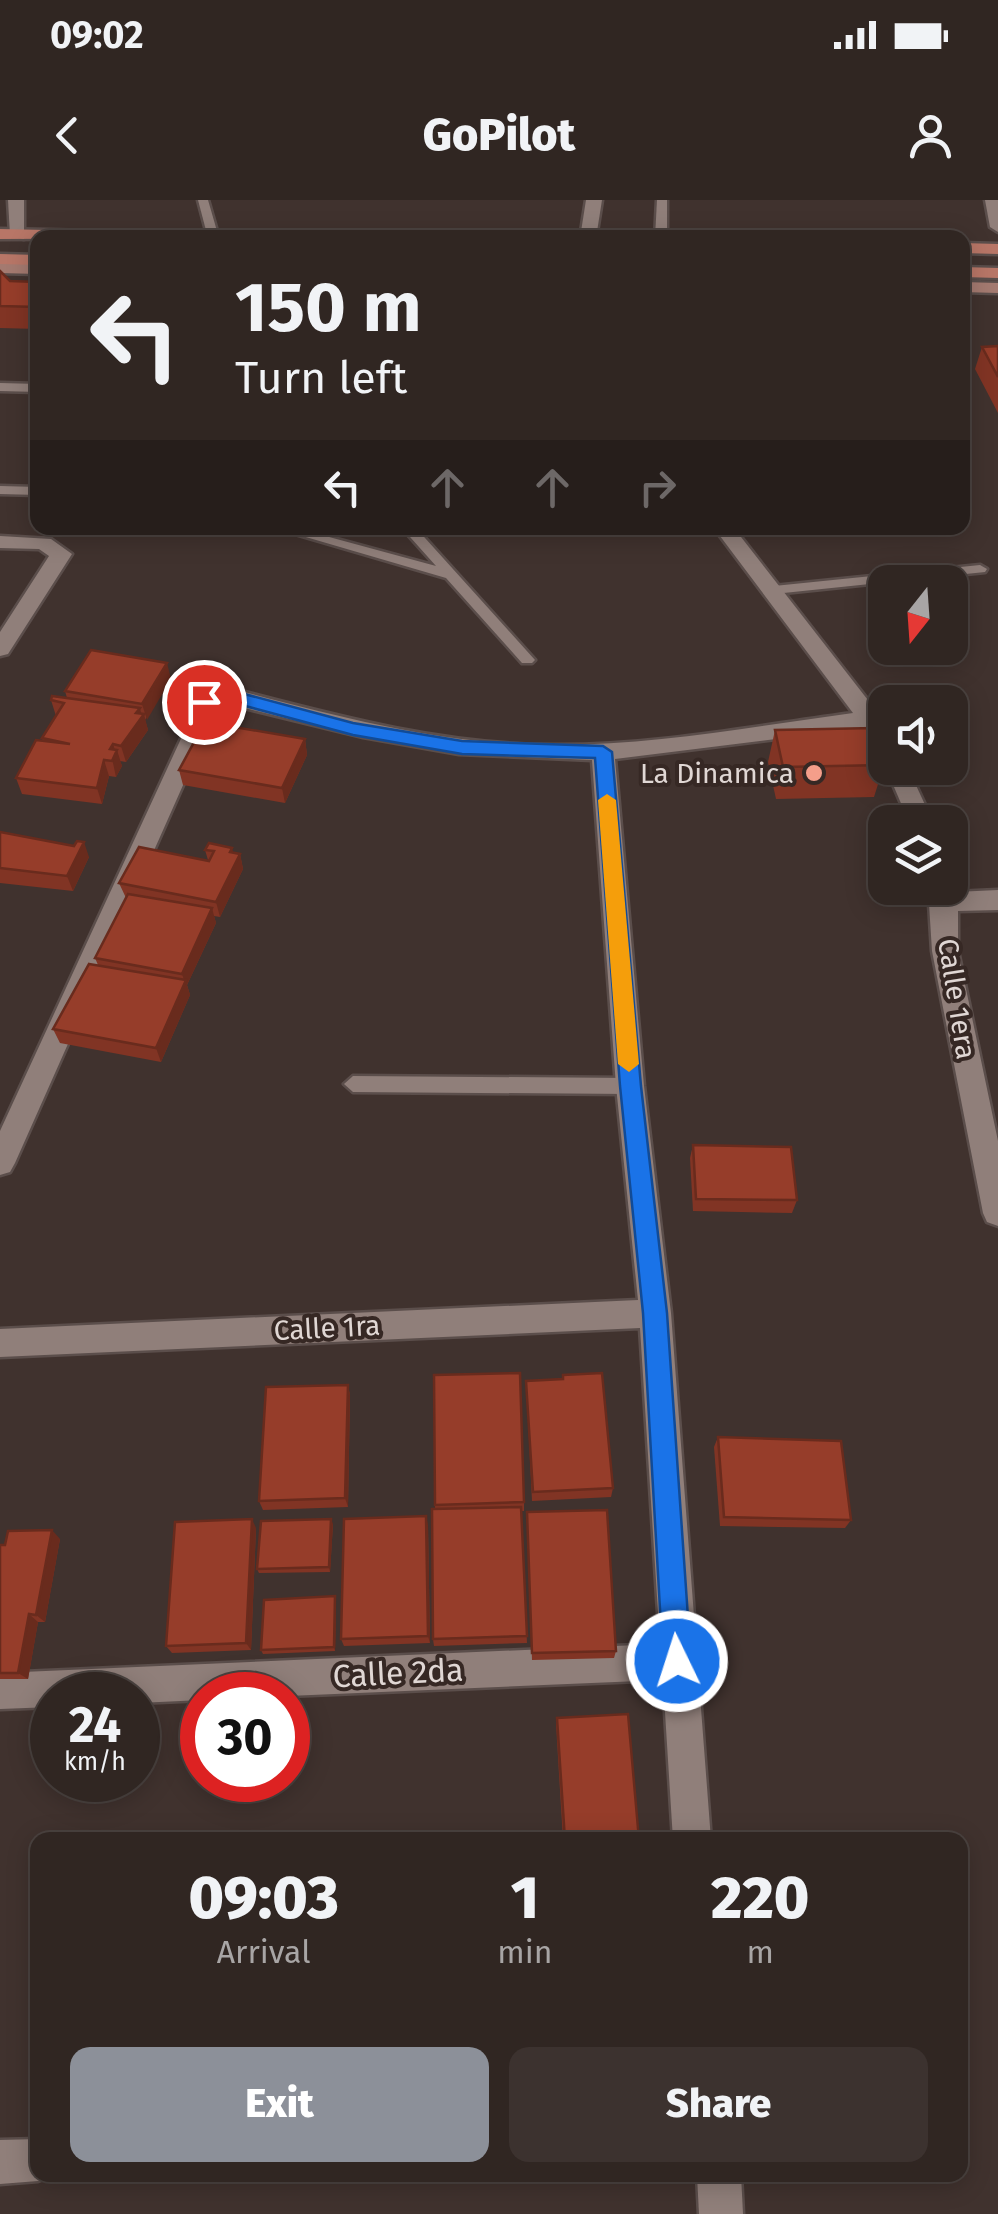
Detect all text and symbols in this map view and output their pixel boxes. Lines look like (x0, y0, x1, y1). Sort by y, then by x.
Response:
text: 09:02 (50, 12, 144, 58)
icon: back (40, 108, 95, 163)
text: GoPilot (423, 108, 575, 162)
icon: person (903, 108, 958, 163)
text: 150 m (235, 266, 422, 350)
icon: left (70, 270, 200, 400)
text: Turn left (235, 351, 407, 405)
icon: left (315, 460, 370, 515)
icon: ahead (420, 460, 475, 515)
icon: ahead (525, 460, 580, 515)
icon: right (630, 460, 685, 515)
north arrow (868, 565, 968, 665)
map controls (868, 565, 968, 905)
pin (162, 660, 247, 745)
icon: arrive (177, 675, 232, 730)
button: sound (868, 685, 968, 785)
place label: La Dinamica (640, 757, 794, 790)
marker: La Dinamica (803, 762, 825, 784)
button: layers (868, 805, 968, 905)
street label: Calle 1era (931, 936, 983, 1062)
street label: Calle 1ra (273, 1309, 381, 1347)
position arrow (625, 1609, 729, 1713)
street label: Calle 2da (332, 1651, 464, 1695)
speed limit sign: 30 (180, 1672, 310, 1802)
text: 24 (69, 1695, 121, 1755)
text: km/h (64, 1747, 126, 1777)
text: 09:03 (189, 1862, 339, 1934)
text: 1 (511, 1862, 539, 1934)
text: 220 (711, 1862, 809, 1934)
text: Arrival (217, 1933, 311, 1971)
text: min (497, 1933, 553, 1971)
text: m (747, 1933, 774, 1971)
button: Exit (70, 2047, 489, 2162)
button: Share (509, 2047, 928, 2162)

